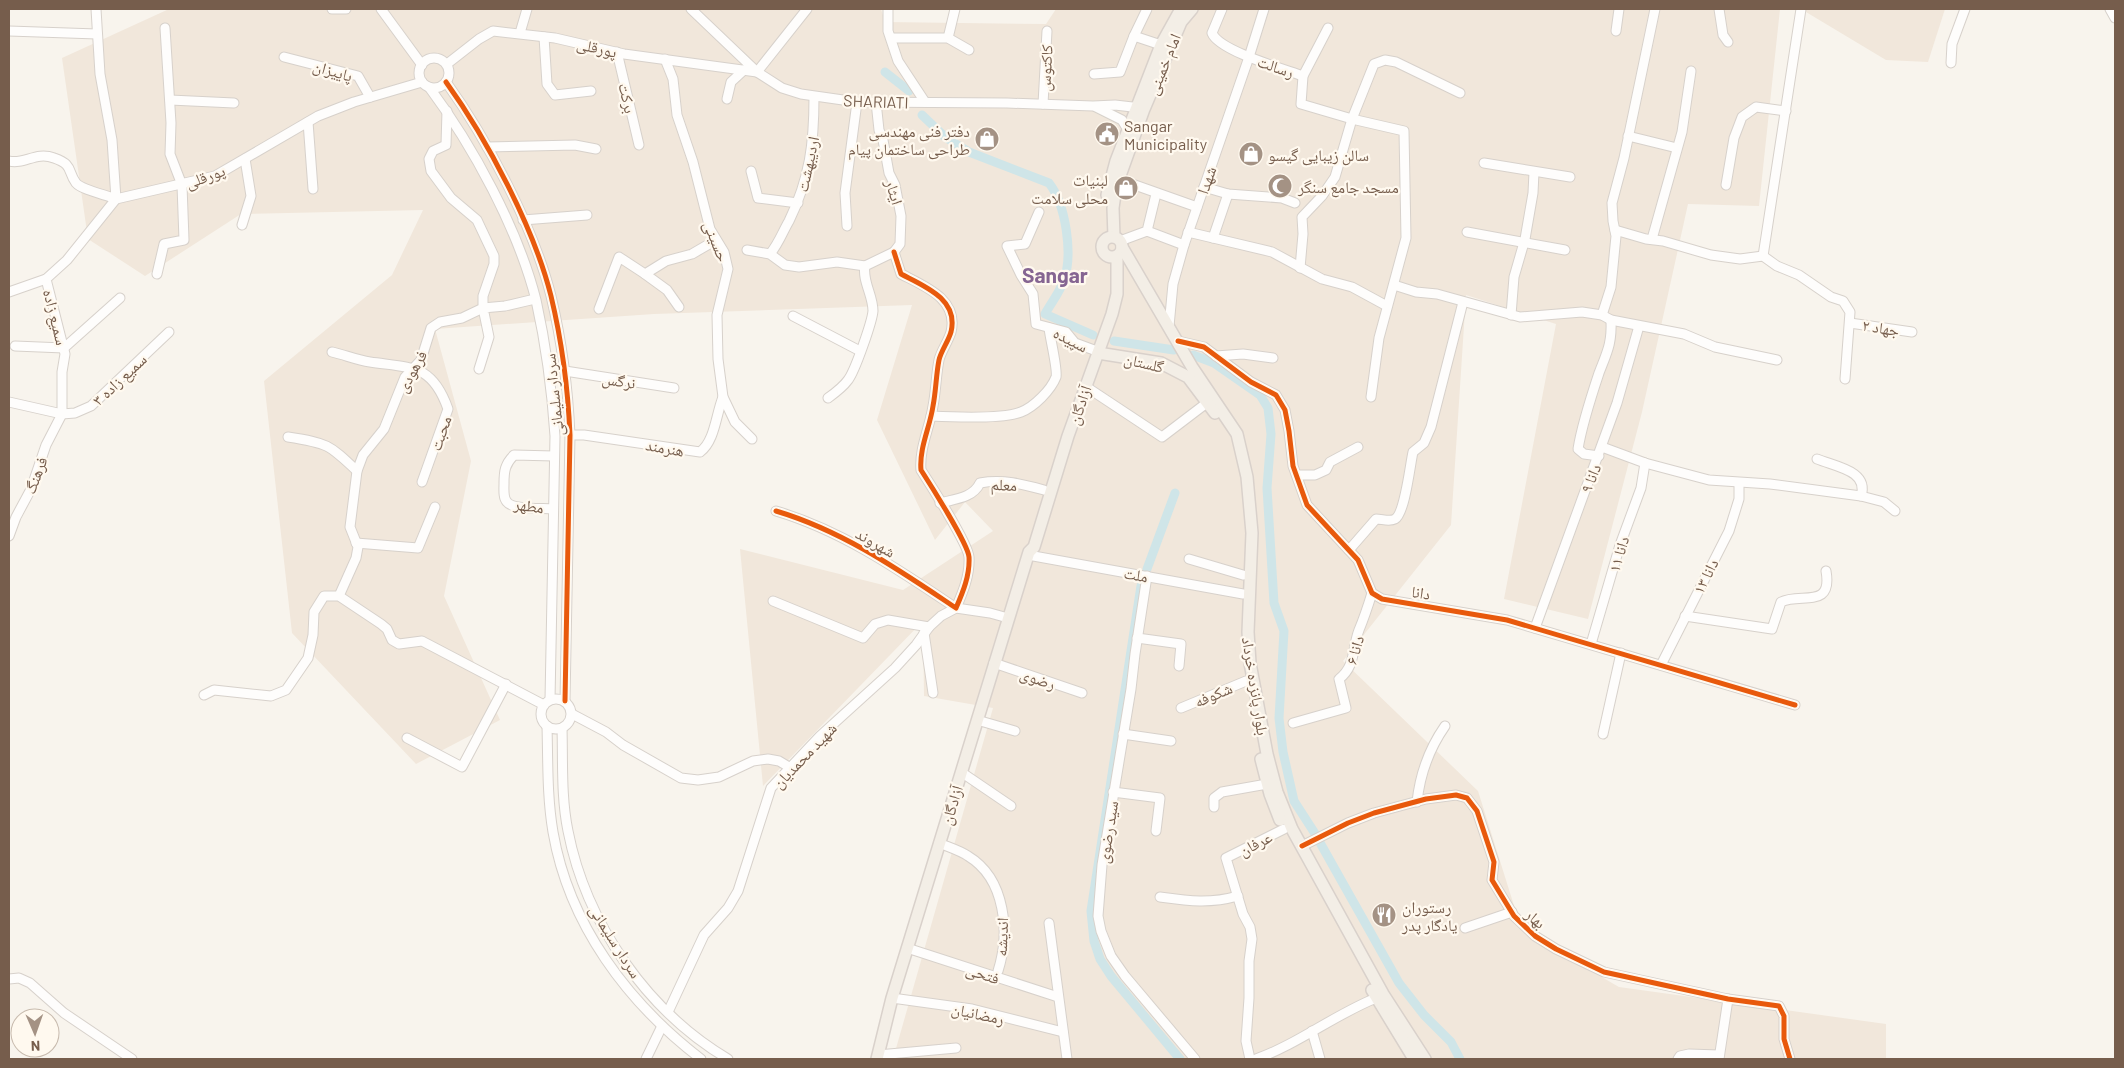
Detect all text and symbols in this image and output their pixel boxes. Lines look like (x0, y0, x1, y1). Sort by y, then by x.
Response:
street label: امام خمینی (1142, 31, 1186, 98)
street label: پورقلی (575, 33, 619, 63)
street label: کاکتوس (1034, 44, 1058, 92)
street label: رسالت (1255, 51, 1297, 82)
street label: پاییزان (310, 55, 355, 87)
street label: برکت (614, 81, 641, 115)
street label: SHARIATI (843, 90, 909, 112)
place label: Sangar Municipality (1124, 116, 1208, 153)
place label: دفتر فنی مهندسی طراحی ساختمان پیام (848, 121, 970, 160)
public building icon: Sangar Municipality (1094, 121, 1120, 147)
shop icon: دفتر فنی مهندسی طراحی ساختمان پیام (974, 126, 1000, 152)
street label: اردیبهشت (792, 134, 823, 194)
shop icon: سالن زیبایی گیسو (1238, 141, 1264, 167)
place label: سالن زیبایی گیسو (1268, 145, 1369, 166)
street label: پورقلی (183, 160, 228, 194)
street label: شهدا (1192, 164, 1220, 197)
place label: لبنیات محلی سلامت (1031, 170, 1108, 209)
mosque icon: مسجد جامع سنگر (1267, 173, 1293, 199)
shop icon: لبنیات محلی سلامت (1113, 175, 1139, 201)
street label: ایثار (881, 176, 908, 207)
place label: مسجد جامع سنگر (1297, 177, 1399, 198)
street label: حسینی (698, 218, 734, 265)
district label: Sangar (1022, 262, 1088, 287)
street label: سمیع زاده (38, 287, 72, 347)
street label: جهاد ۲ (1861, 315, 1901, 340)
street label: سپیده (1050, 322, 1091, 357)
street label: فرهودی (392, 347, 432, 396)
street label: گلستان (1122, 348, 1166, 378)
street label: سمیع زاده ۳ (88, 349, 151, 410)
street label: سردار سلیمانی (539, 352, 569, 437)
street label: نرگس (601, 368, 637, 394)
street label: آزادگان (1063, 382, 1097, 428)
street label: محبت (425, 413, 455, 453)
street label: هنرمند (644, 434, 686, 461)
street label: فرهنگ (19, 454, 52, 497)
street label: دانا ۹ (1576, 461, 1604, 495)
street label: معلم (990, 474, 1018, 496)
street label: مطهر (512, 493, 545, 517)
street label: شهروند (852, 523, 899, 562)
street label: دانا ۱۱ (1604, 534, 1632, 574)
street label: دانا ۱۳ (1688, 555, 1722, 597)
street label: ملت (1122, 563, 1150, 585)
street label: دانا (1410, 581, 1432, 603)
street label: دانا ۶ (1341, 633, 1367, 667)
street label: بلوار پانزده خرداد (1238, 635, 1273, 737)
street label: رضوی (1017, 663, 1058, 695)
street label: شکوفه (1191, 678, 1235, 711)
street label: شهید محمدیان (768, 718, 842, 793)
street label: آزادگان (936, 782, 968, 828)
street label: سید رضوی (1093, 799, 1123, 865)
street label: عرفان (1235, 827, 1276, 861)
place label: رستوران یادگار پدر (1401, 897, 1457, 935)
street label: سردار سلیمانی (584, 901, 646, 982)
restaurant icon: رستوران یادگار پدر (1371, 902, 1397, 928)
street label: بهار (1521, 903, 1550, 933)
street label: اندیشه (991, 917, 1011, 957)
street label: فتحی (963, 959, 1002, 989)
street label: رمضانیان (949, 998, 1006, 1030)
north arrow (10, 1008, 60, 1058)
text: N (31, 1038, 40, 1055)

